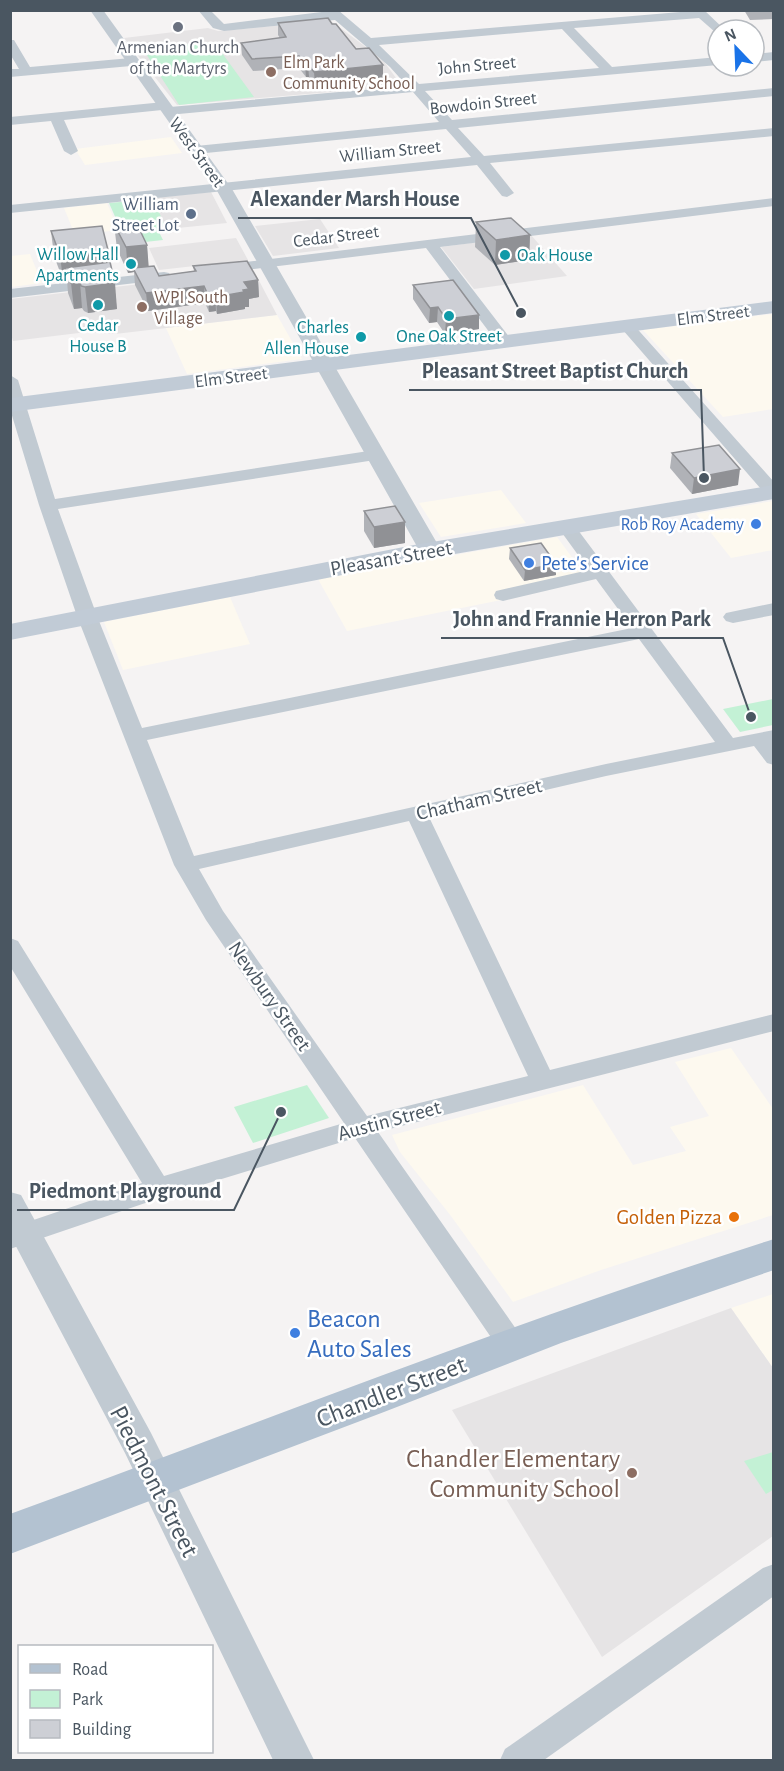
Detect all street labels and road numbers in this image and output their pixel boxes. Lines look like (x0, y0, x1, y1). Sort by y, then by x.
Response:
street label: John Street (438, 54, 517, 78)
street label: Bowdoin Street (429, 89, 538, 119)
street label: West Street (165, 114, 228, 191)
street label: William Street (339, 138, 442, 166)
street label: Cedar Street (292, 223, 380, 251)
street label: Elm Street (676, 303, 751, 329)
street label: Elm Street (194, 365, 269, 391)
street label: Pleasant Street (329, 537, 454, 580)
street label: Chatham Street (414, 775, 544, 824)
street label: Newbury Street (224, 938, 315, 1055)
street label: Austin Street (335, 1097, 443, 1144)
street label: Chandler Street (313, 1351, 470, 1432)
street label: Piedmont Street (105, 1402, 203, 1561)

